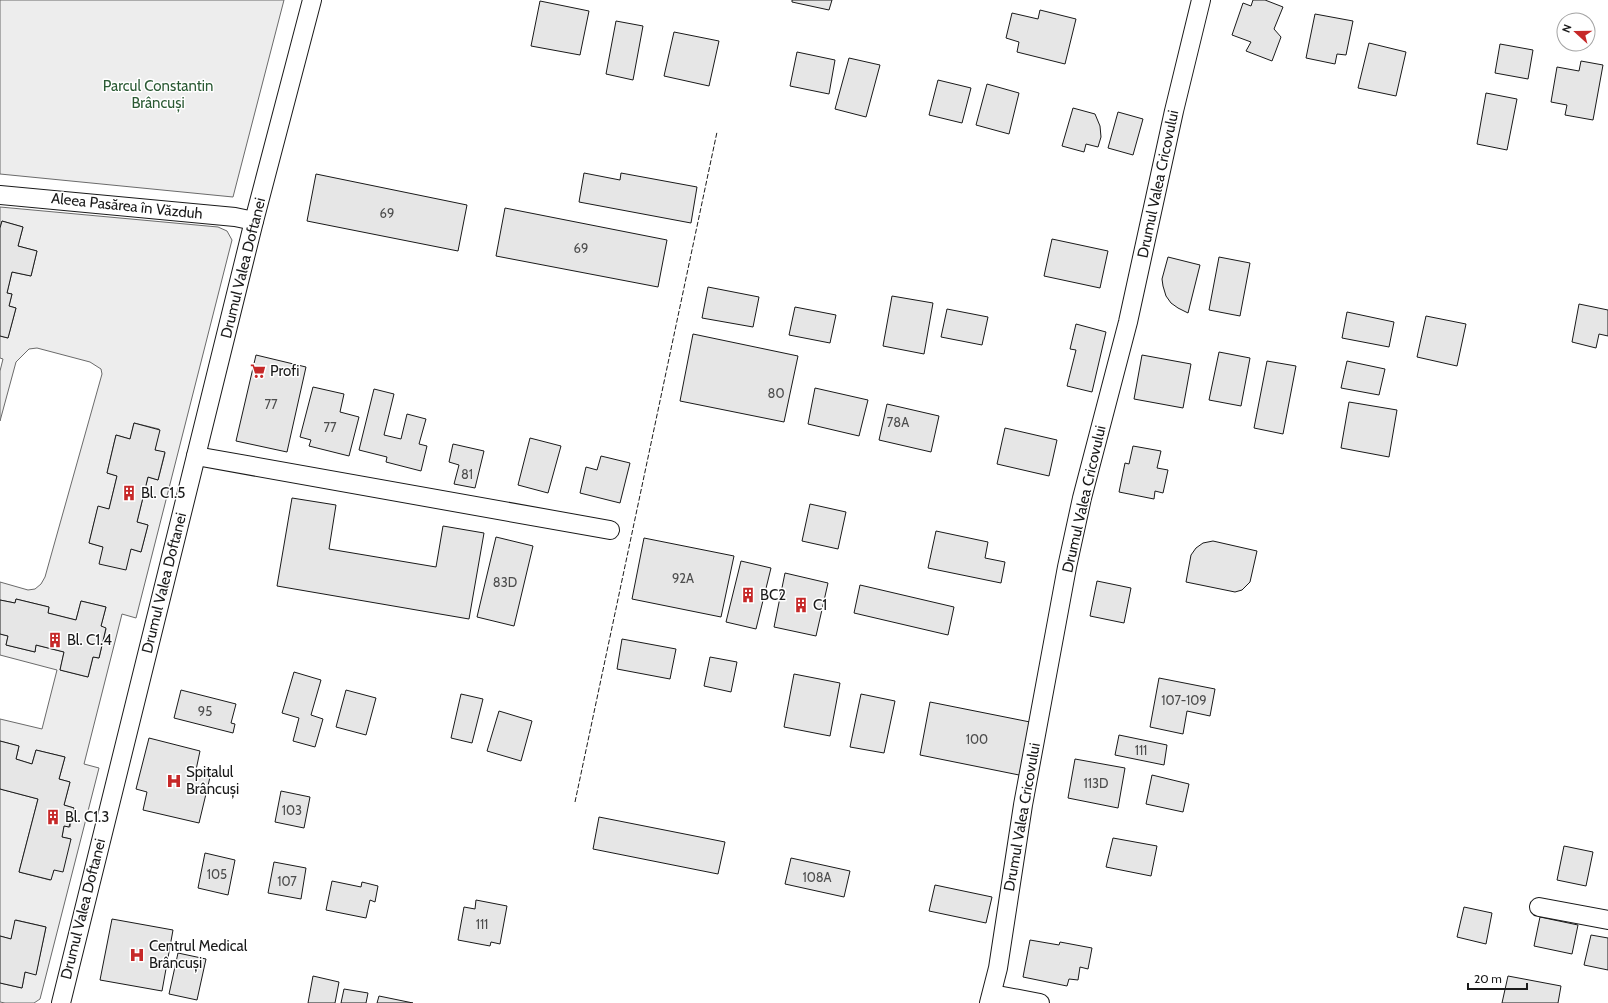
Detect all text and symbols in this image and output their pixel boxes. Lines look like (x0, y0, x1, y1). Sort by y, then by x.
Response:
north arrow (1556, 12, 1596, 52)
text: N (1559, 22, 1575, 35)
park label: Parcul Constantin Brâncuși (103, 77, 213, 113)
street label: Drumul Valea Cricovului (1134, 109, 1182, 259)
street label: Aleea Pasărea în Văzduh (50, 189, 204, 223)
street label: Drumul Valea Doftanei (217, 196, 269, 340)
house number: 69 (380, 205, 394, 221)
house number: 69 (574, 240, 588, 256)
supermarket icon: Profi (249, 362, 267, 380)
place label: Profi (270, 362, 299, 380)
house number: 80 (768, 385, 784, 401)
house number: 77 (264, 396, 278, 412)
house number: 78A (887, 414, 909, 430)
house number: 77 (323, 419, 337, 435)
street label: Drumul Valea Cricovului (1058, 424, 1110, 574)
house number: 81 (461, 466, 473, 482)
building icon: Bl. C1.5 (120, 484, 138, 502)
place label: Bl. C1.5 (141, 484, 185, 502)
street label: Drumul Valea Doftanei (138, 511, 190, 655)
house number: 92A (672, 570, 694, 586)
house number: 83D (493, 574, 517, 590)
building icon: BC2 (739, 586, 757, 604)
place label: BC2 (760, 586, 786, 604)
building icon: C1 (792, 596, 810, 614)
place label: C1 (813, 596, 827, 614)
building icon: Bl. C1.4 (46, 631, 64, 649)
place label: Bl. C1.4 (67, 631, 112, 649)
house number: 107-109 (1161, 692, 1207, 708)
house number: 95 (198, 703, 212, 719)
house number: 100 (966, 731, 988, 747)
street label: Drumul Valea Cricovului (1000, 741, 1044, 893)
house number: 111 (1135, 742, 1147, 758)
place label: Spitalul Brâncuși (186, 763, 239, 799)
hospital icon: Spitalul Brâncuși (165, 772, 183, 790)
house number: 113D (1084, 775, 1108, 791)
house number: 103 (282, 802, 302, 818)
building icon: Bl. C1.3 (44, 808, 62, 826)
place label: Bl. C1.3 (65, 808, 109, 826)
street label: Drumul Valea Doftanei (57, 837, 109, 981)
house number: 105 (207, 866, 227, 882)
house number: 108A (802, 869, 832, 885)
house number: 107 (277, 873, 297, 889)
house number: 111 (476, 916, 488, 932)
place label: Centrul Medical Brâncuși (149, 937, 248, 973)
hospital icon: Centrul Medical Brâncuși (128, 946, 146, 964)
scale bar (1468, 965, 1527, 991)
text: 20 m (1474, 971, 1502, 986)

